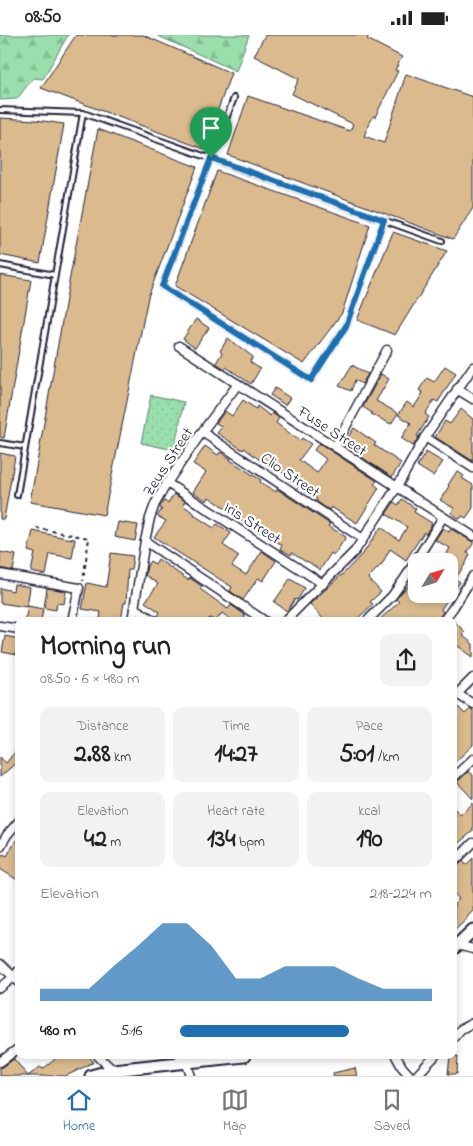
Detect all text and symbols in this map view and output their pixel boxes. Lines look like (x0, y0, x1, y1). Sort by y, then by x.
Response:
text: 08:50 (25, 4, 61, 31)
pin (190, 107, 232, 158)
icon: arrive (197, 114, 225, 142)
street label: Fuse Street (292, 400, 372, 463)
street label: Zeus Street (137, 422, 200, 501)
street label: Clio Street (255, 447, 325, 505)
street label: Iris Street (219, 496, 286, 552)
north arrow (408, 553, 458, 603)
map controls (408, 553, 458, 603)
text: Morning run (40, 627, 171, 668)
button: share (380, 634, 432, 686)
text: 08:50 · 6 × 480 m (40, 667, 140, 691)
text: Distance (77, 716, 128, 737)
text: Time (222, 716, 250, 737)
text: Pace (356, 716, 383, 737)
text: 2.88 (74, 737, 111, 773)
text: 14:27 (214, 737, 258, 773)
text: 5:01 (339, 737, 375, 773)
text: km (111, 747, 131, 768)
text: /km (375, 747, 399, 768)
text: Elevation (77, 801, 128, 822)
text: Heart rate (207, 801, 265, 822)
text: kcal (358, 801, 380, 822)
text: 42 (84, 822, 107, 858)
text: 134 (207, 822, 236, 858)
text: 190 (356, 822, 382, 858)
text: m (107, 832, 121, 853)
text: bpm (236, 832, 265, 853)
text: Elevation (40, 882, 99, 906)
text: 218–224 m (369, 882, 432, 906)
text: 480 m (40, 1019, 76, 1043)
text: 5:16 (120, 1019, 143, 1043)
tab: Home (63, 1086, 95, 1137)
tab: Map (221, 1086, 249, 1137)
tab: Saved (374, 1086, 410, 1137)

